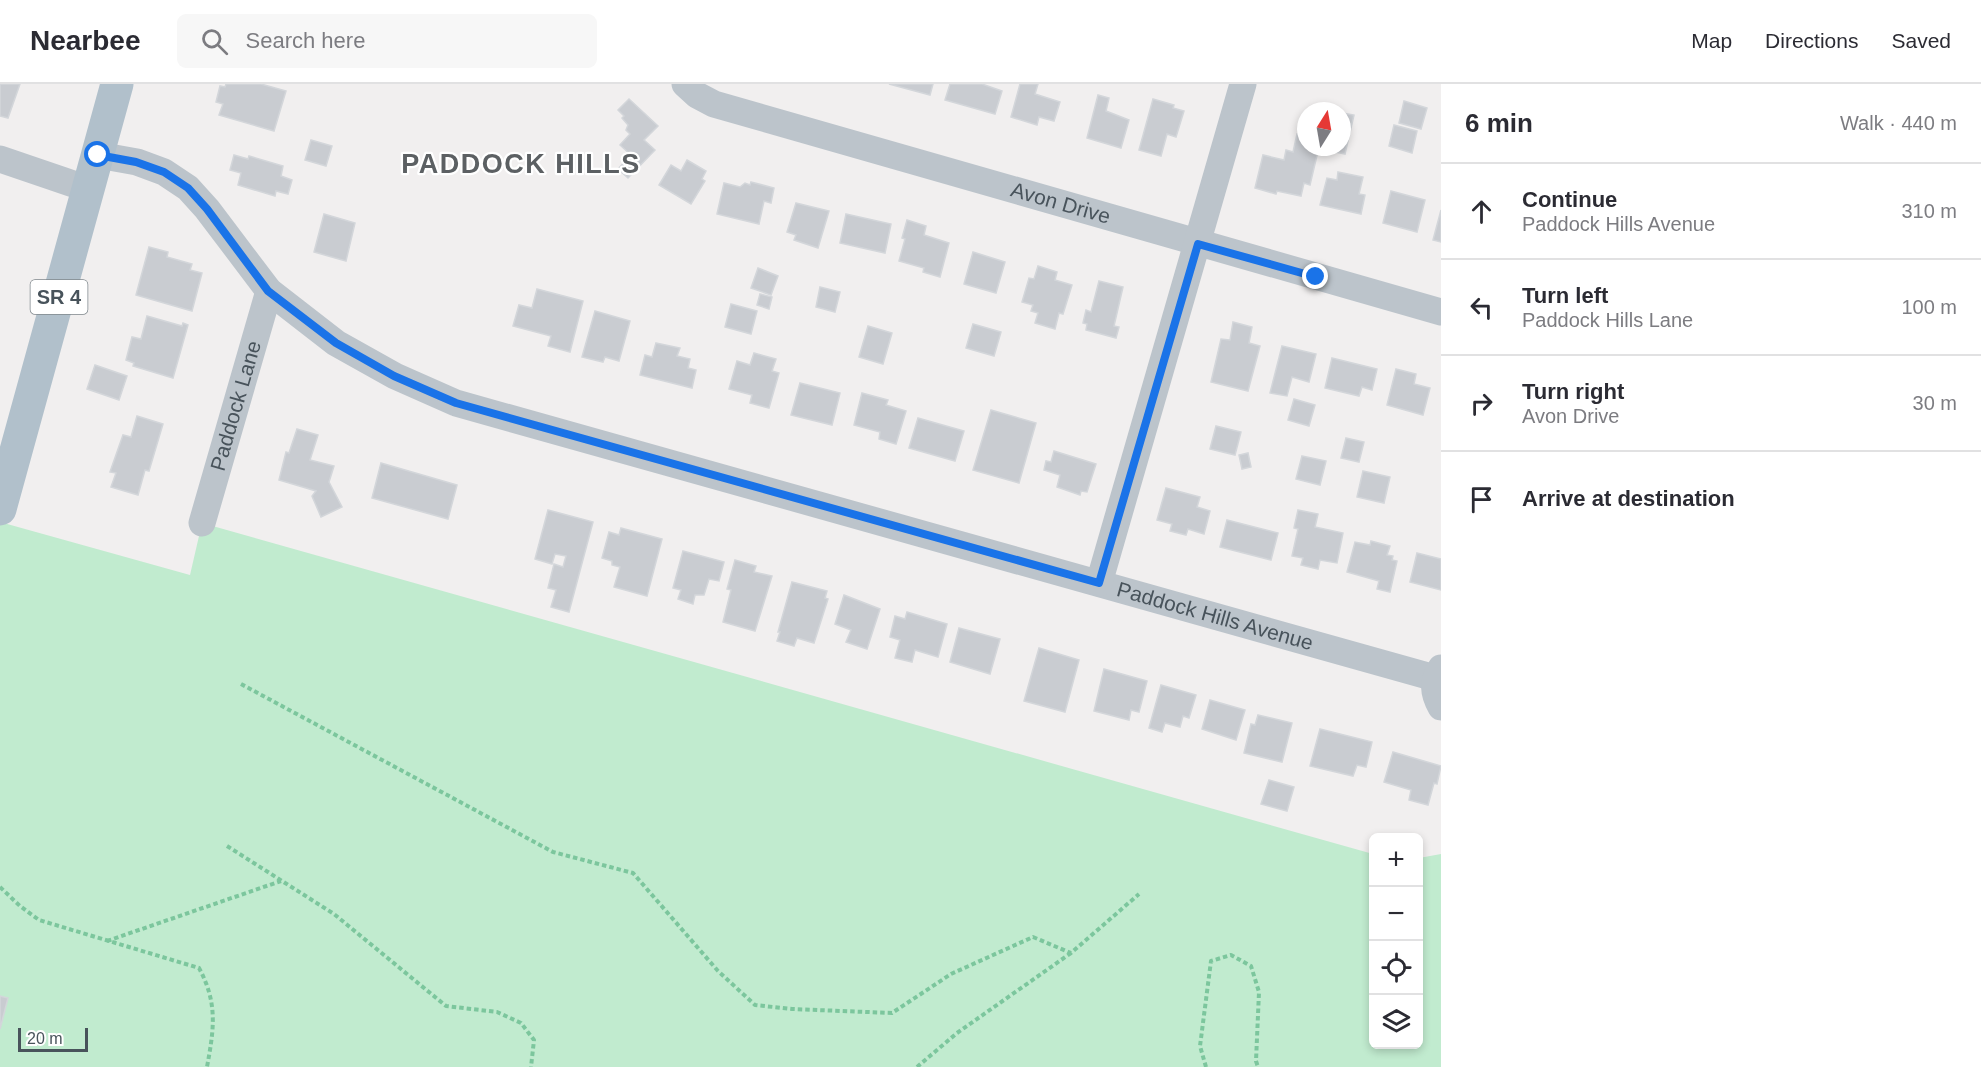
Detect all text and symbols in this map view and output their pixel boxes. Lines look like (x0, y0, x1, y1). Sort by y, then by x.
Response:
search box (177, 14, 597, 68)
text: Nearbee (30, 25, 141, 56)
icon: search (198, 25, 231, 58)
text: Search here (246, 28, 365, 53)
text: Map (1691, 29, 1732, 52)
text: Directions (1765, 29, 1858, 52)
text: Saved (1891, 29, 1951, 52)
north arrow (1297, 102, 1351, 156)
text: 6 min (1465, 108, 1533, 138)
text: Walk · 440 m (1840, 112, 1957, 134)
route start (84, 141, 110, 167)
district label: PADDOCK HILLS (401, 149, 641, 179)
street label: Avon Drive (1008, 178, 1113, 228)
text: Continue (1522, 187, 1617, 212)
icon: ahead (1465, 195, 1498, 228)
text: 310 m (1901, 200, 1957, 222)
text: Paddock Hills Avenue (1522, 213, 1715, 235)
route end (1302, 263, 1328, 289)
road number: SR 4 (31, 280, 88, 314)
text: Turn left (1522, 283, 1608, 308)
icon: left (1465, 291, 1498, 324)
text: 100 m (1901, 296, 1957, 318)
text: Paddock Hills Lane (1522, 309, 1693, 331)
street label: Paddock Lane (206, 338, 265, 473)
text: Turn right (1522, 379, 1624, 404)
icon: right (1465, 387, 1498, 420)
text: 30 m (1913, 392, 1957, 414)
text: Avon Drive (1522, 405, 1619, 427)
icon: arrive (1465, 483, 1498, 516)
text: Arrive at destination (1522, 486, 1735, 511)
street label: Paddock Hills Avenue (1114, 577, 1316, 654)
map controls (1369, 833, 1423, 1049)
button: + (1369, 833, 1423, 887)
button: − (1369, 887, 1423, 941)
button: locate (1369, 941, 1423, 995)
button: layers (1369, 995, 1423, 1049)
scale bar (18, 1025, 88, 1052)
text: 20 m (27, 1030, 63, 1047)

